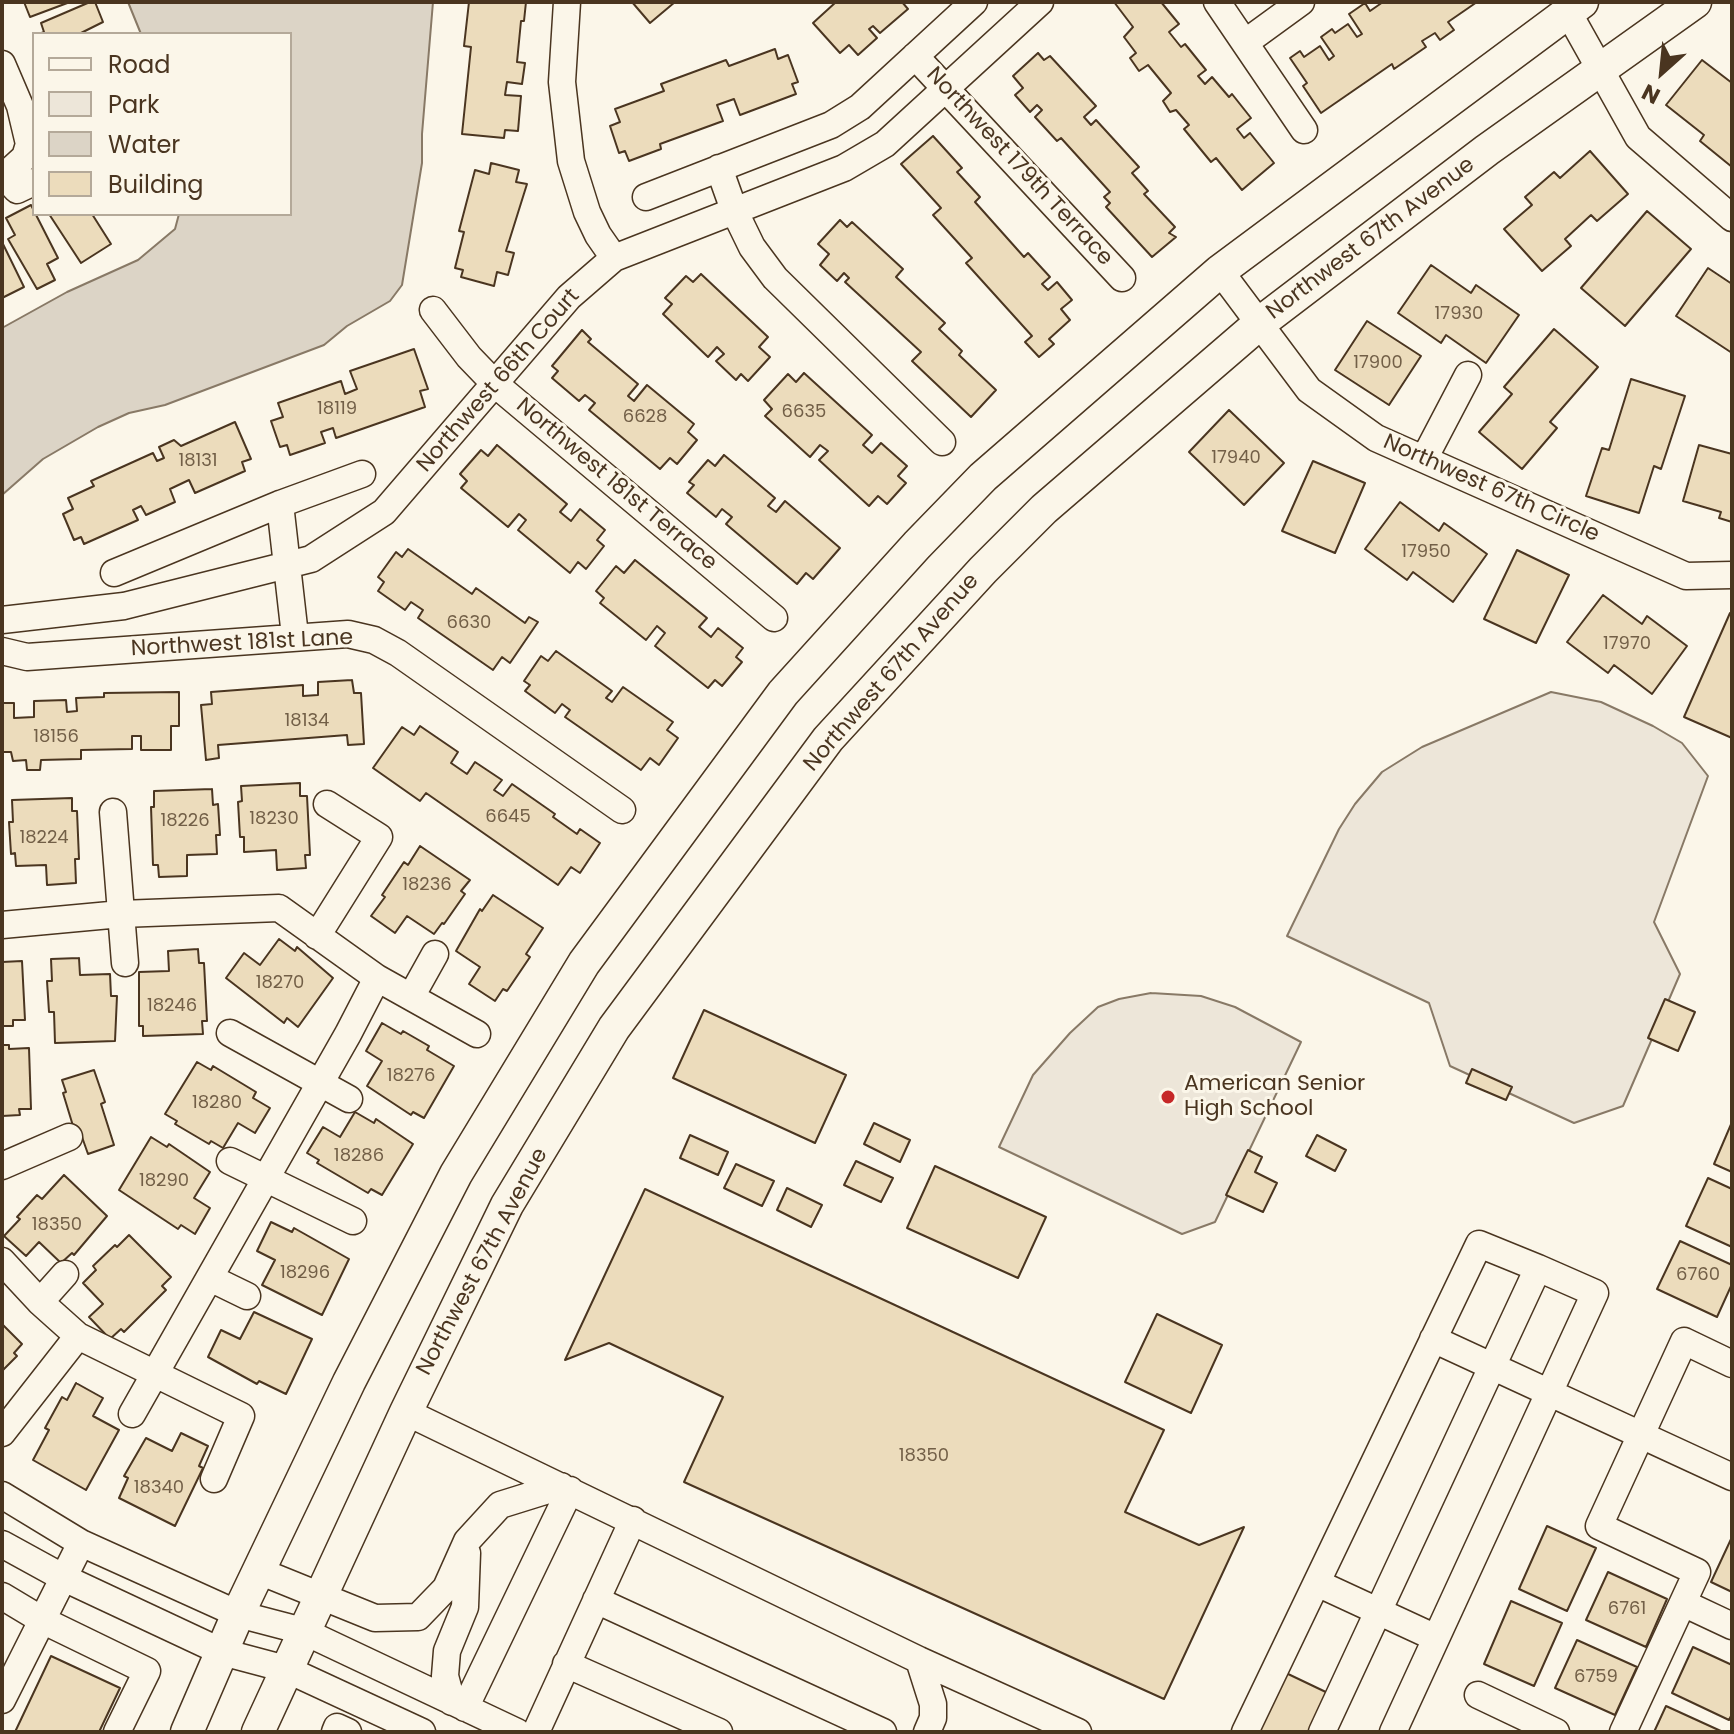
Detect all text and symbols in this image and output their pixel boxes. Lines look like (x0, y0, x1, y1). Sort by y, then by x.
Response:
legend (32, 32, 292, 216)
north arrow (1622, 32, 1702, 112)
text: Road (108, 48, 170, 81)
street label: Northwest 179th Terrace (920, 62, 1118, 272)
text: N (1636, 76, 1665, 111)
text: Park (108, 88, 159, 121)
text: Water (108, 128, 180, 161)
street label: Northwest 67th Avenue (1262, 152, 1480, 326)
text: Building (108, 168, 204, 201)
street label: Northwest 66th Court (412, 284, 586, 478)
house number: 17930 (1435, 303, 1483, 325)
house number: 17900 (1353, 352, 1403, 374)
street label: Northwest 181st Terrace (510, 393, 722, 577)
house number: 18119 (317, 398, 357, 420)
house number: 6635 (782, 401, 826, 423)
house number: 6628 (623, 406, 667, 428)
street label: Northwest 67th Circle (1379, 429, 1603, 549)
house number: 17940 (1211, 447, 1261, 469)
house number: 18131 (178, 450, 218, 472)
house number: 17950 (1401, 541, 1451, 563)
street label: Northwest 67th Avenue (799, 569, 985, 777)
house number: 6630 (447, 612, 491, 634)
street label: Northwest 181st Lane (130, 625, 354, 663)
house number: 17970 (1603, 633, 1651, 655)
house number: 18134 (285, 710, 329, 732)
house number: 18156 (33, 726, 79, 748)
house number: 6645 (485, 806, 531, 828)
house number: 18230 (249, 808, 299, 830)
house number: 18226 (160, 810, 210, 832)
house number: 18224 (19, 827, 69, 849)
house number: 18236 (402, 874, 452, 896)
house number: 18270 (256, 972, 304, 994)
house number: 18246 (147, 995, 197, 1017)
house number: 18276 (387, 1065, 435, 1087)
place label: American Senior High School (1184, 1071, 1365, 1122)
marker: American Senior High School (1159, 1088, 1177, 1106)
house number: 18280 (192, 1092, 242, 1114)
street label: Northwest 67th Avenue (412, 1144, 554, 1380)
house number: 18286 (334, 1145, 384, 1167)
house number: 18290 (139, 1170, 189, 1192)
house number: 18350 (32, 1214, 82, 1236)
house number: 18296 (280, 1262, 330, 1284)
house number: 6760 (1676, 1264, 1720, 1286)
house number: 18350 (899, 1445, 949, 1467)
house number: 18340 (134, 1477, 184, 1499)
house number: 6761 (1608, 1598, 1646, 1620)
house number: 6759 (1574, 1666, 1618, 1688)

